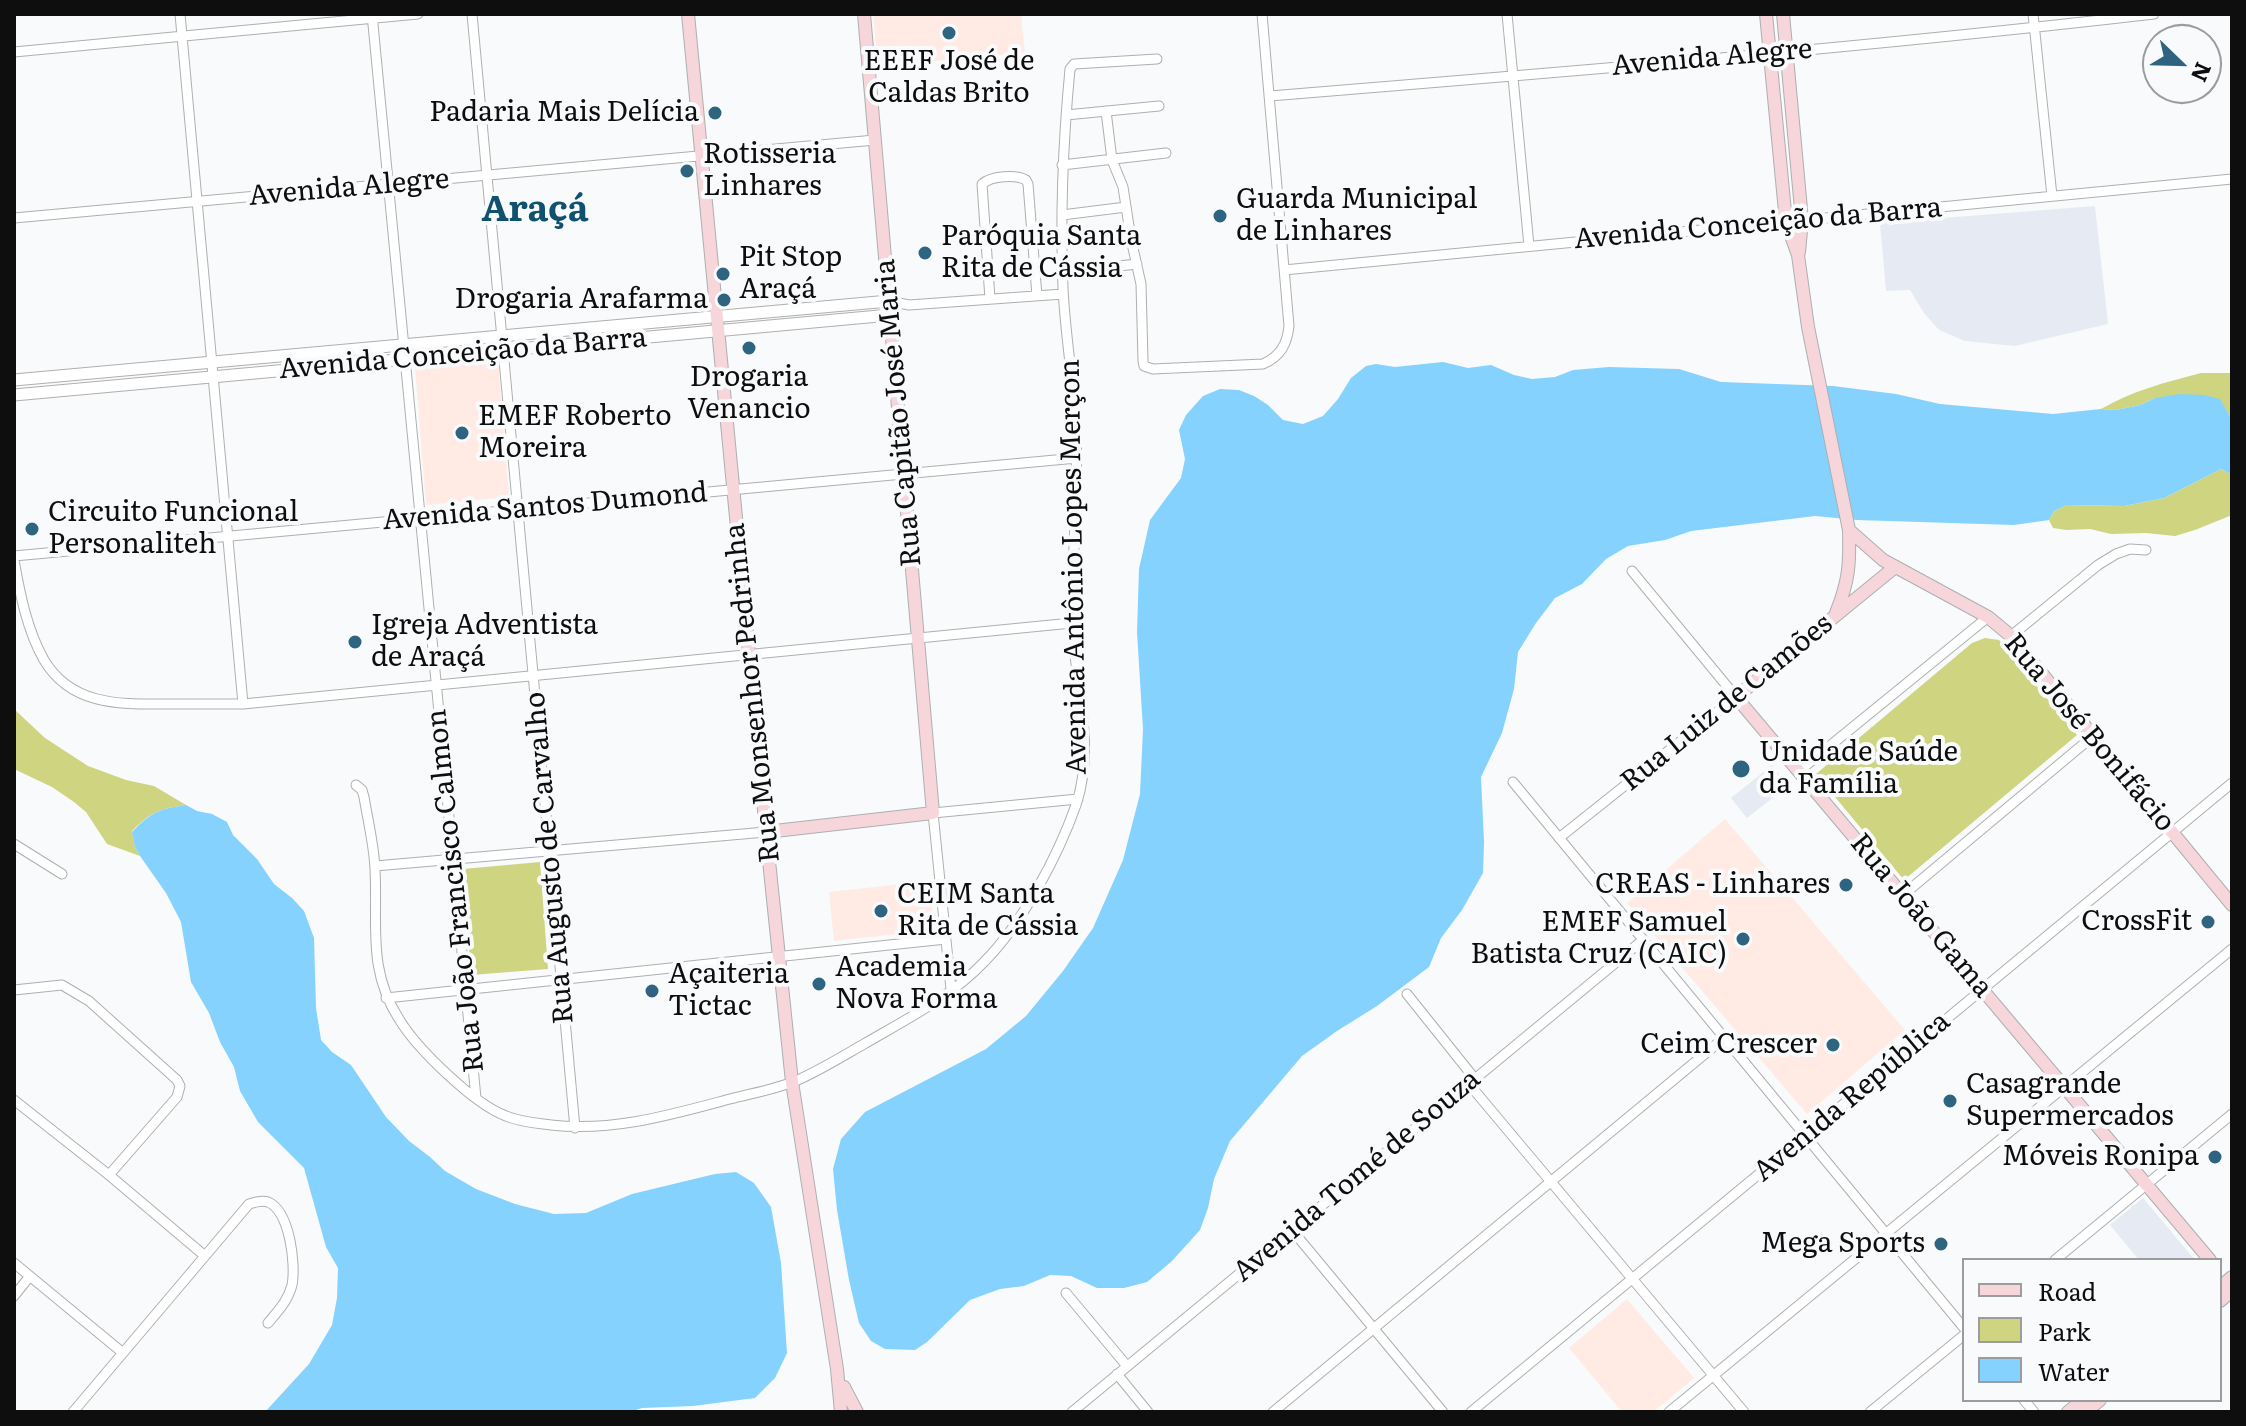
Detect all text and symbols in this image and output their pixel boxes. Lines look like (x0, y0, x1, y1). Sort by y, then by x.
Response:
marker: EEEF José de Caldas Brito (940, 24, 958, 42)
north arrow (2142, 24, 2222, 104)
street label: Avenida Alegre (1610, 32, 1814, 84)
place label: EEEF José de Caldas Brito (864, 45, 1034, 111)
text: N (2184, 58, 2222, 88)
place label: Padaria Mais Delícia (429, 96, 699, 130)
marker: Padaria Mais Delícia (706, 104, 724, 122)
place label: Rotisseria Linhares (703, 138, 836, 204)
street label: Avenida Alegre (247, 162, 451, 214)
marker: Rotisseria Linhares (678, 162, 696, 180)
place label: Guarda Municipal de Linhares (1236, 183, 1478, 249)
district label: Araçá (481, 188, 589, 232)
street label: Avenida Conceição da Barra (1573, 191, 1943, 257)
marker: Guarda Municipal de Linhares (1211, 207, 1229, 225)
place label: Paróquia Santa Rita de Cássia (941, 220, 1141, 286)
place label: Pit Stop Araçá (739, 241, 842, 307)
marker: Paróquia Santa Rita de Cássia (916, 244, 934, 262)
street label: Rua Capitão José Maria (869, 258, 929, 568)
marker: Pit Stop Araçá (714, 265, 732, 283)
place label: Drogaria Arafarma (455, 283, 708, 317)
marker: Drogaria Arafarma (715, 291, 733, 309)
street label: Avenida Conceição da Barra (278, 321, 648, 387)
marker: Drogaria Venancio (740, 339, 758, 357)
street label: Avenida Antônio Lopes Merçon (1054, 359, 1094, 775)
place label: Drogaria Venancio (687, 361, 811, 427)
place label: EMEF Roberto Moreira (478, 400, 672, 466)
marker: EMEF Roberto Moreira (453, 424, 471, 442)
street label: Avenida Santos Dumond (381, 476, 709, 538)
place label: Circuito Funcional Personaliteh (48, 496, 298, 562)
marker: Circuito Funcional Personaliteh (23, 520, 41, 538)
street label: Rua Monsenhor Pedrinha (718, 522, 788, 864)
street label: Rua Luiz de Camões (1615, 607, 1839, 799)
place label: Igreja Adventista de Araçá (371, 609, 598, 675)
street label: Rua José Bonifácio (1996, 627, 2182, 839)
marker: Igreja Adventista de Araçá (346, 633, 364, 651)
street label: Rua Augusto de Carvalho (519, 690, 581, 1026)
street label: Rua João Francisco Calmon (420, 708, 492, 1074)
place label: Unidade Saúde da Família (1759, 736, 1958, 802)
marker: Unidade Saúde da Família (1730, 758, 1752, 780)
street label: Rua João Gama (1843, 827, 1999, 1005)
place label: CREAS - Linhares (1595, 868, 1830, 902)
marker: CREAS - Linhares (1837, 876, 1855, 894)
place label: CEIM Santa Rita de Cássia (897, 878, 1078, 944)
marker: CEIM Santa Rita de Cássia (872, 902, 890, 920)
place label: CrossFit (2081, 905, 2192, 939)
place label: EMEF Samuel Batista Cruz (CAIC) (1471, 906, 1727, 972)
marker: CrossFit (2199, 913, 2217, 931)
marker: EMEF Samuel Batista Cruz (CAIC) (1734, 930, 1752, 948)
place label: Academia Nova Forma (835, 951, 998, 1017)
place label: Açaiteria Tictac (668, 958, 789, 1024)
marker: Academia Nova Forma (810, 975, 828, 993)
marker: Açaiteria Tictac (643, 982, 661, 1000)
street label: Avenida República (1747, 1005, 1957, 1189)
place label: Ceim Crescer (1640, 1028, 1817, 1062)
marker: Ceim Crescer (1824, 1036, 1842, 1054)
street label: Avenida Tomé de Souza (1227, 1063, 1487, 1289)
place label: Casagrande Supermercados (1966, 1068, 2174, 1134)
marker: Casagrande Supermercados (1941, 1092, 1959, 1110)
place label: Móveis Ronipa (2002, 1140, 2199, 1174)
marker: Móveis Ronipa (2206, 1148, 2224, 1166)
place label: Mega Sports (1760, 1227, 1925, 1261)
marker: Mega Sports (1932, 1235, 1950, 1253)
legend (1962, 1258, 2222, 1402)
text: Road (2038, 1273, 2096, 1308)
text: Park (2038, 1313, 2091, 1348)
text: Water (2038, 1353, 2109, 1388)

